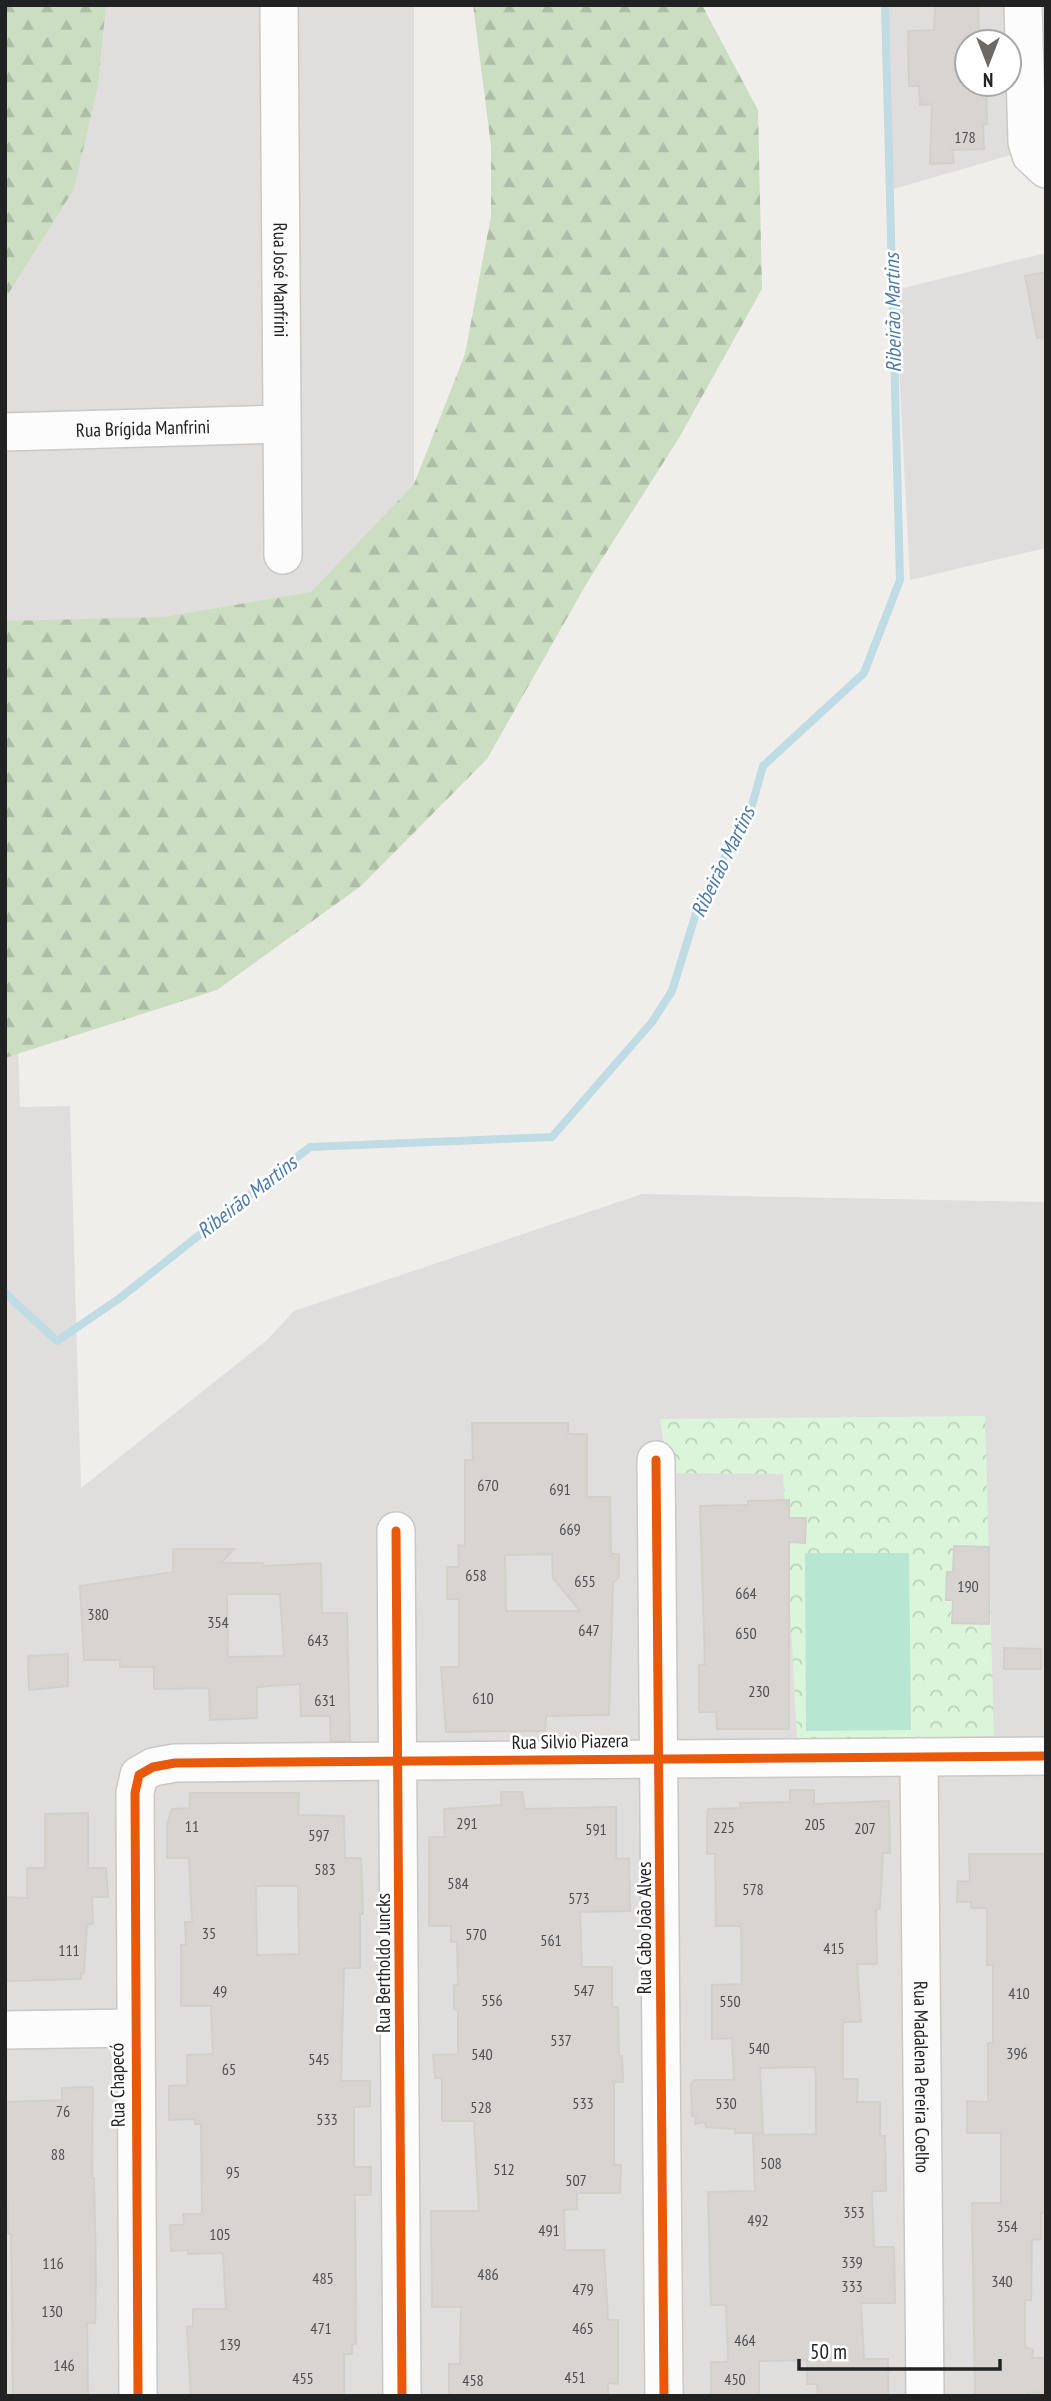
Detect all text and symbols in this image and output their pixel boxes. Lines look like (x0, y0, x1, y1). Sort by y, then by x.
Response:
north arrow (953, 28, 1023, 98)
text: N (983, 68, 993, 92)
house number: 178 (954, 127, 976, 147)
street label: Rua José Manfrini (269, 222, 293, 338)
water label: Ribeirão Martins (878, 251, 907, 373)
street label: Rua Brígida Manfrini (75, 414, 210, 442)
water label: Ribeirão Martins (684, 801, 762, 921)
water label: Ribeirão Martins (191, 1148, 304, 1244)
house number: 670 (477, 1475, 499, 1495)
house number: 691 (549, 1479, 571, 1499)
house number: 669 (559, 1519, 581, 1539)
house number: 658 (465, 1565, 487, 1585)
house number: 655 (574, 1571, 596, 1591)
house number: 190 (957, 1576, 979, 1596)
house number: 664 (735, 1583, 757, 1603)
house number: 380 (87, 1604, 109, 1624)
house number: 354 (207, 1612, 229, 1632)
house number: 647 (578, 1620, 600, 1640)
house number: 650 (735, 1623, 757, 1643)
house number: 643 (307, 1630, 329, 1650)
house number: 230 (748, 1681, 770, 1701)
house number: 610 (472, 1688, 494, 1708)
house number: 631 (314, 1690, 336, 1710)
street label: Rua Silvio Piazera (511, 1728, 629, 1754)
house number: 291 (456, 1813, 478, 1833)
house number: 205 (804, 1814, 826, 1834)
house number: 11 (185, 1816, 199, 1836)
house number: 225 (713, 1817, 735, 1837)
house number: 207 (854, 1818, 876, 1838)
house number: 591 (585, 1819, 607, 1839)
house number: 597 (308, 1825, 330, 1845)
house number: 583 (314, 1859, 336, 1879)
street label: Rua Cabo João Alves (632, 1862, 656, 1994)
house number: 584 (447, 1873, 469, 1893)
house number: 578 (742, 1879, 764, 1899)
house number: 573 (568, 1888, 590, 1908)
street label: Rua Bertholdo Juncks (371, 1893, 395, 2033)
house number: 35 (202, 1923, 216, 1943)
house number: 570 (465, 1924, 487, 1944)
house number: 561 (540, 1930, 562, 1950)
house number: 415 (823, 1938, 845, 1958)
house number: 111 (58, 1940, 80, 1960)
house number: 547 (573, 1980, 595, 2000)
house number: 49 (213, 1981, 227, 2001)
street label: Rua Madalena Pereira Coelho (909, 1981, 935, 2173)
house number: 410 (1008, 1983, 1030, 2003)
house number: 556 (481, 1990, 503, 2010)
house number: 550 (719, 1991, 741, 2011)
house number: 537 (550, 2030, 572, 2050)
house number: 540 (748, 2038, 770, 2058)
street label: Rua Chapecó (104, 2043, 130, 2127)
house number: 396 (1006, 2043, 1028, 2063)
house number: 540 (471, 2044, 493, 2064)
house number: 545 (308, 2049, 330, 2069)
house number: 65 (222, 2059, 236, 2079)
house number: 533 (572, 2093, 594, 2113)
house number: 530 (715, 2093, 737, 2113)
house number: 528 (470, 2097, 492, 2117)
house number: 76 (56, 2101, 70, 2121)
house number: 533 (316, 2109, 338, 2129)
house number: 88 (51, 2144, 65, 2164)
house number: 508 (760, 2153, 782, 2173)
house number: 512 (493, 2159, 515, 2179)
house number: 95 (226, 2162, 240, 2182)
house number: 507 (565, 2170, 587, 2190)
house number: 353 (843, 2202, 865, 2222)
house number: 492 (747, 2210, 769, 2230)
house number: 354 (996, 2216, 1018, 2236)
house number: 491 (538, 2220, 560, 2240)
house number: 105 (209, 2224, 231, 2244)
house number: 339 (841, 2252, 863, 2272)
house number: 116 (42, 2253, 64, 2273)
house number: 486 (477, 2264, 499, 2284)
house number: 485 (312, 2268, 334, 2288)
house number: 340 (991, 2271, 1013, 2291)
house number: 333 (841, 2276, 863, 2296)
house number: 479 (572, 2279, 594, 2299)
house number: 130 (41, 2301, 63, 2321)
house number: 471 (310, 2318, 332, 2338)
house number: 465 (572, 2318, 594, 2338)
scale bar (799, 2328, 1000, 2372)
house number: 464 (734, 2330, 756, 2350)
house number: 139 (219, 2334, 241, 2354)
text: 50 m (810, 2338, 847, 2365)
house number: 146 (53, 2355, 75, 2375)
house number: 451 (564, 2367, 586, 2387)
house number: 455 (292, 2368, 314, 2388)
house number: 450 (724, 2369, 746, 2389)
house number: 458 (462, 2370, 484, 2390)

